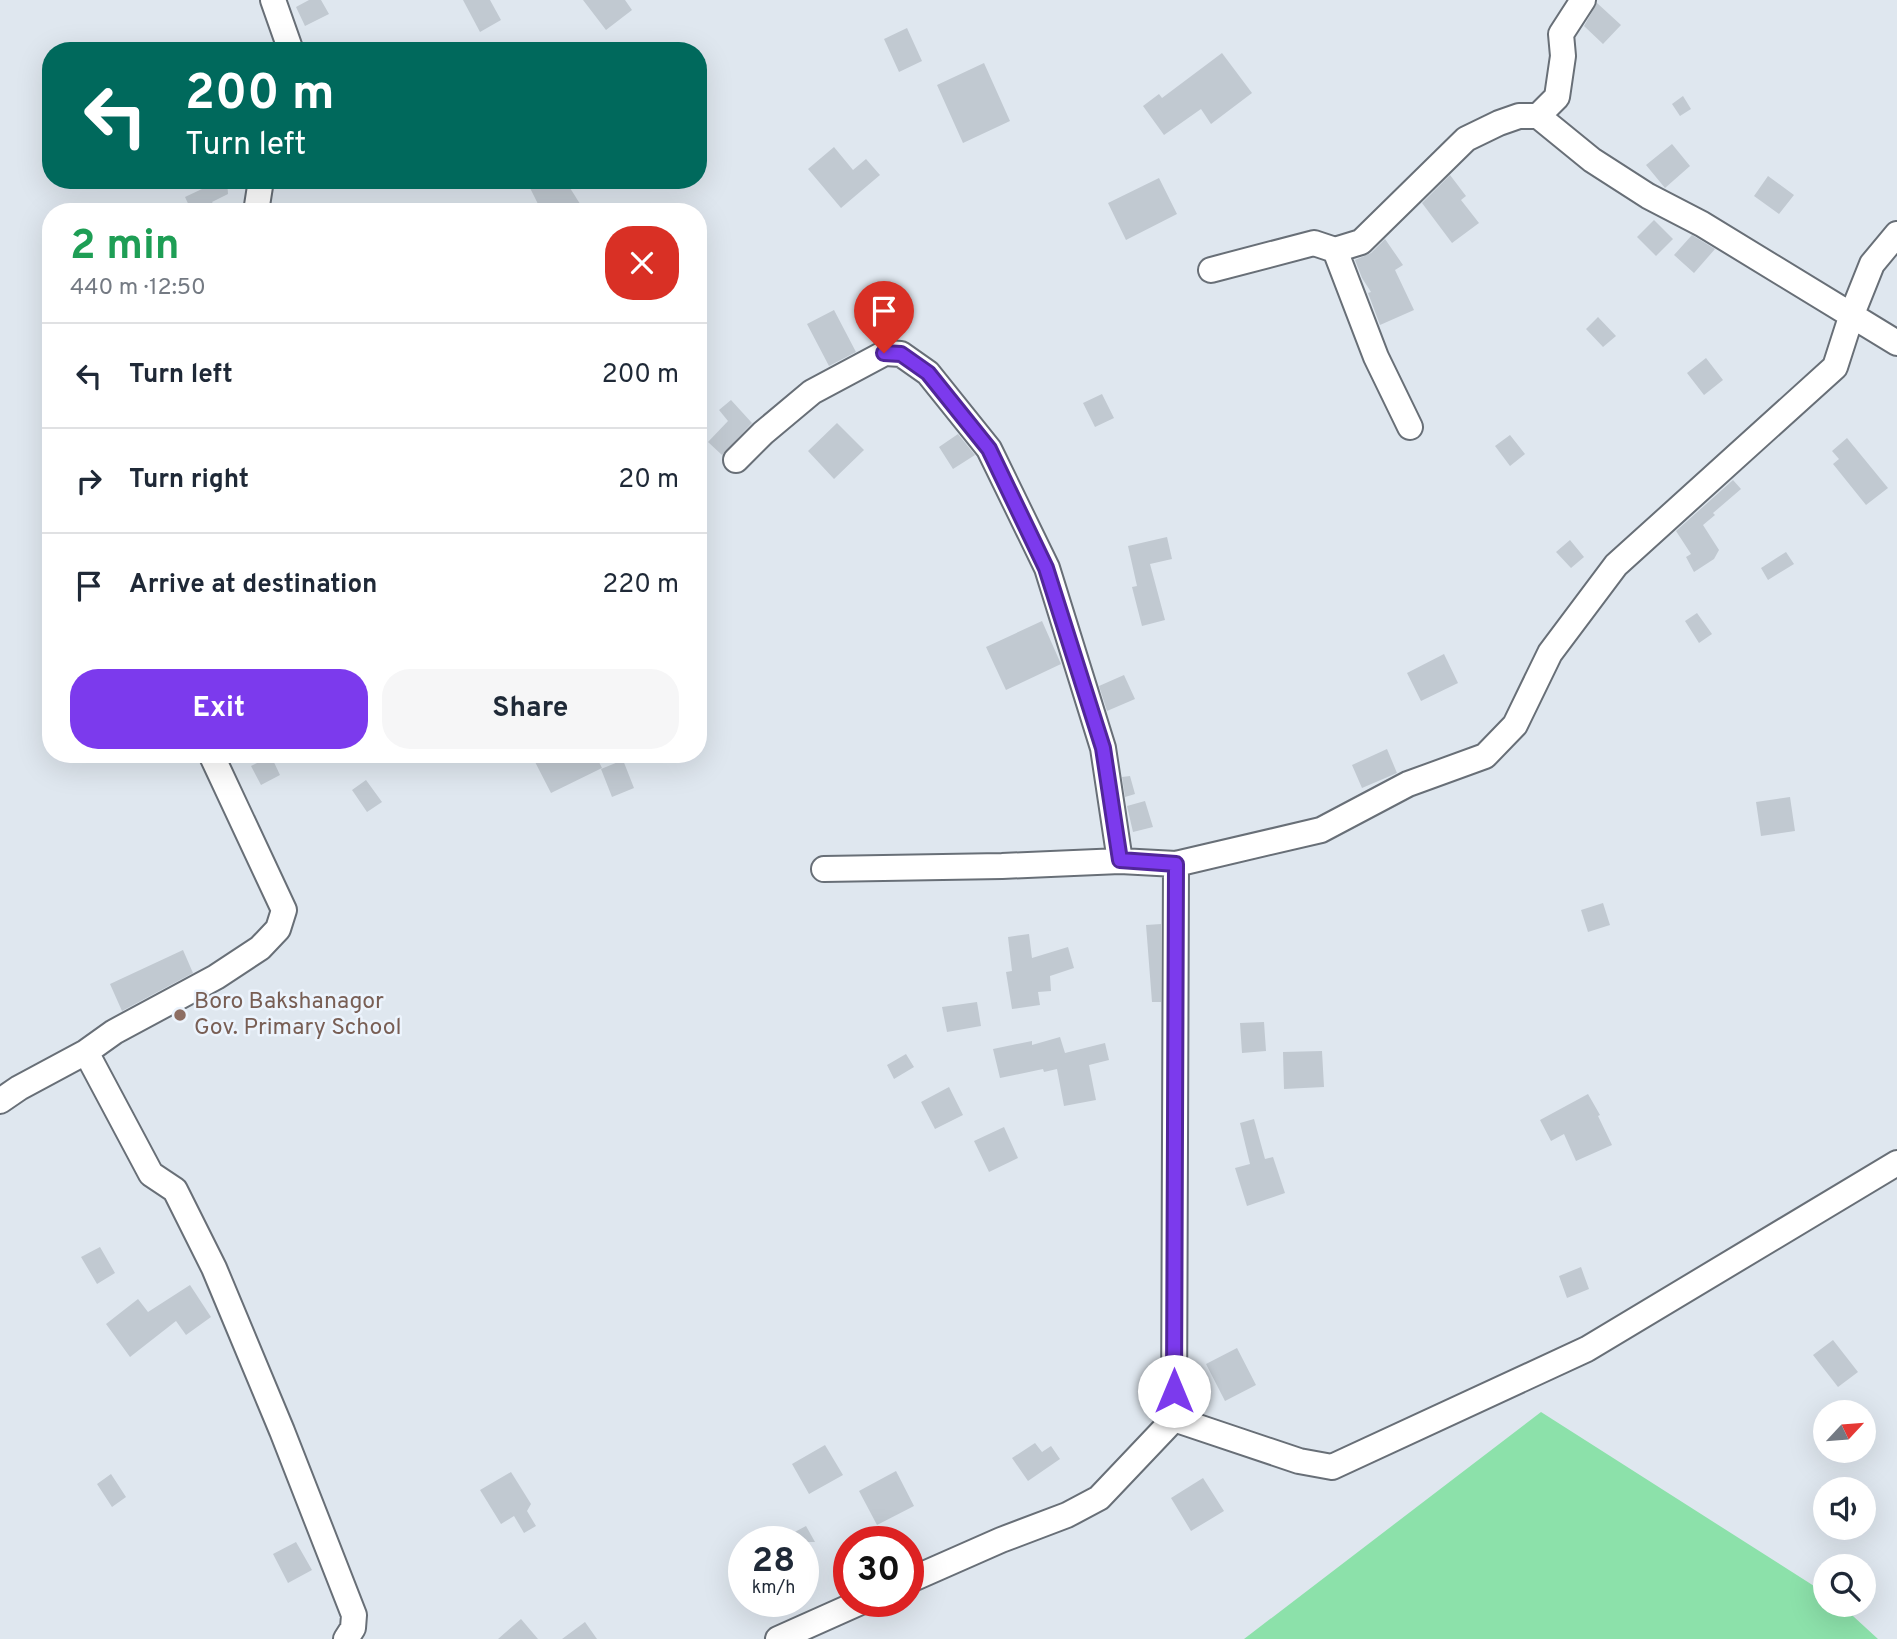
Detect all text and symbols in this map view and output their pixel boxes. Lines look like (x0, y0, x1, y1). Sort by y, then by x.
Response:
text: 200 m (185, 65, 335, 127)
icon: left (70, 70, 161, 161)
text: Turn left (185, 126, 306, 166)
text: 2 min (70, 221, 180, 274)
button: close (605, 226, 679, 300)
text: 440 m · 12:50 (70, 274, 206, 303)
pin (854, 281, 914, 353)
icon: arrive (865, 292, 903, 330)
icon: left (70, 357, 108, 395)
text: Turn left (129, 359, 233, 392)
text: 200 m (602, 359, 679, 392)
icon: right (70, 462, 108, 500)
text: Turn right (129, 464, 249, 497)
text: 20 m (618, 464, 679, 497)
icon: arrive (70, 567, 108, 605)
text: Arrive at destination (129, 569, 377, 602)
text: 220 m (602, 569, 679, 602)
button: Exit (70, 669, 368, 749)
button: Share (382, 669, 679, 749)
place label: Boro Bakshanagor Gov. Primary School (194, 988, 402, 1043)
marker: Boro Bakshanagor Gov. Primary School (172, 1007, 188, 1023)
position arrow (1137, 1354, 1211, 1428)
north arrow (1813, 1400, 1876, 1463)
map controls (1813, 1400, 1876, 1617)
button: sound (1813, 1477, 1876, 1540)
speed limit sign: 30 (833, 1526, 924, 1617)
text: 28 (752, 1540, 795, 1584)
button: search (1813, 1554, 1876, 1617)
text: km/h (752, 1577, 795, 1600)

